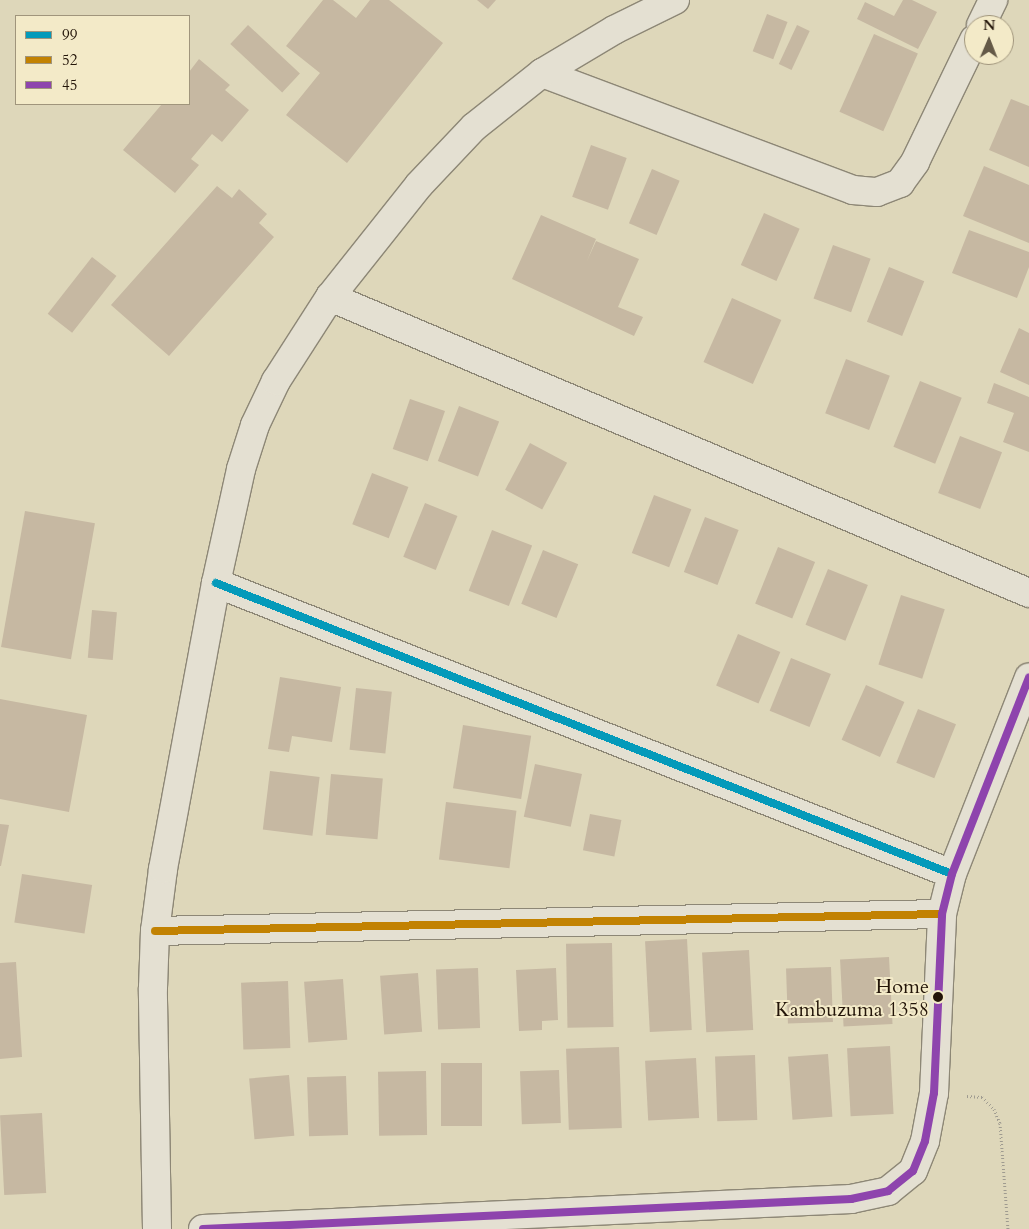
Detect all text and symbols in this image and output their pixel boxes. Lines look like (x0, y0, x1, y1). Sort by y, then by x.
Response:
legend (15, 15, 190, 105)
north arrow (964, 15, 1014, 65)
text: N (983, 16, 995, 35)
text: 99 (62, 25, 77, 45)
text: 52 (62, 50, 77, 70)
text: 45 (62, 75, 77, 95)
place label: Home Kambuzuma 1358 (775, 974, 929, 1021)
marker: Home Kambuzuma 1358 (933, 992, 943, 1002)

